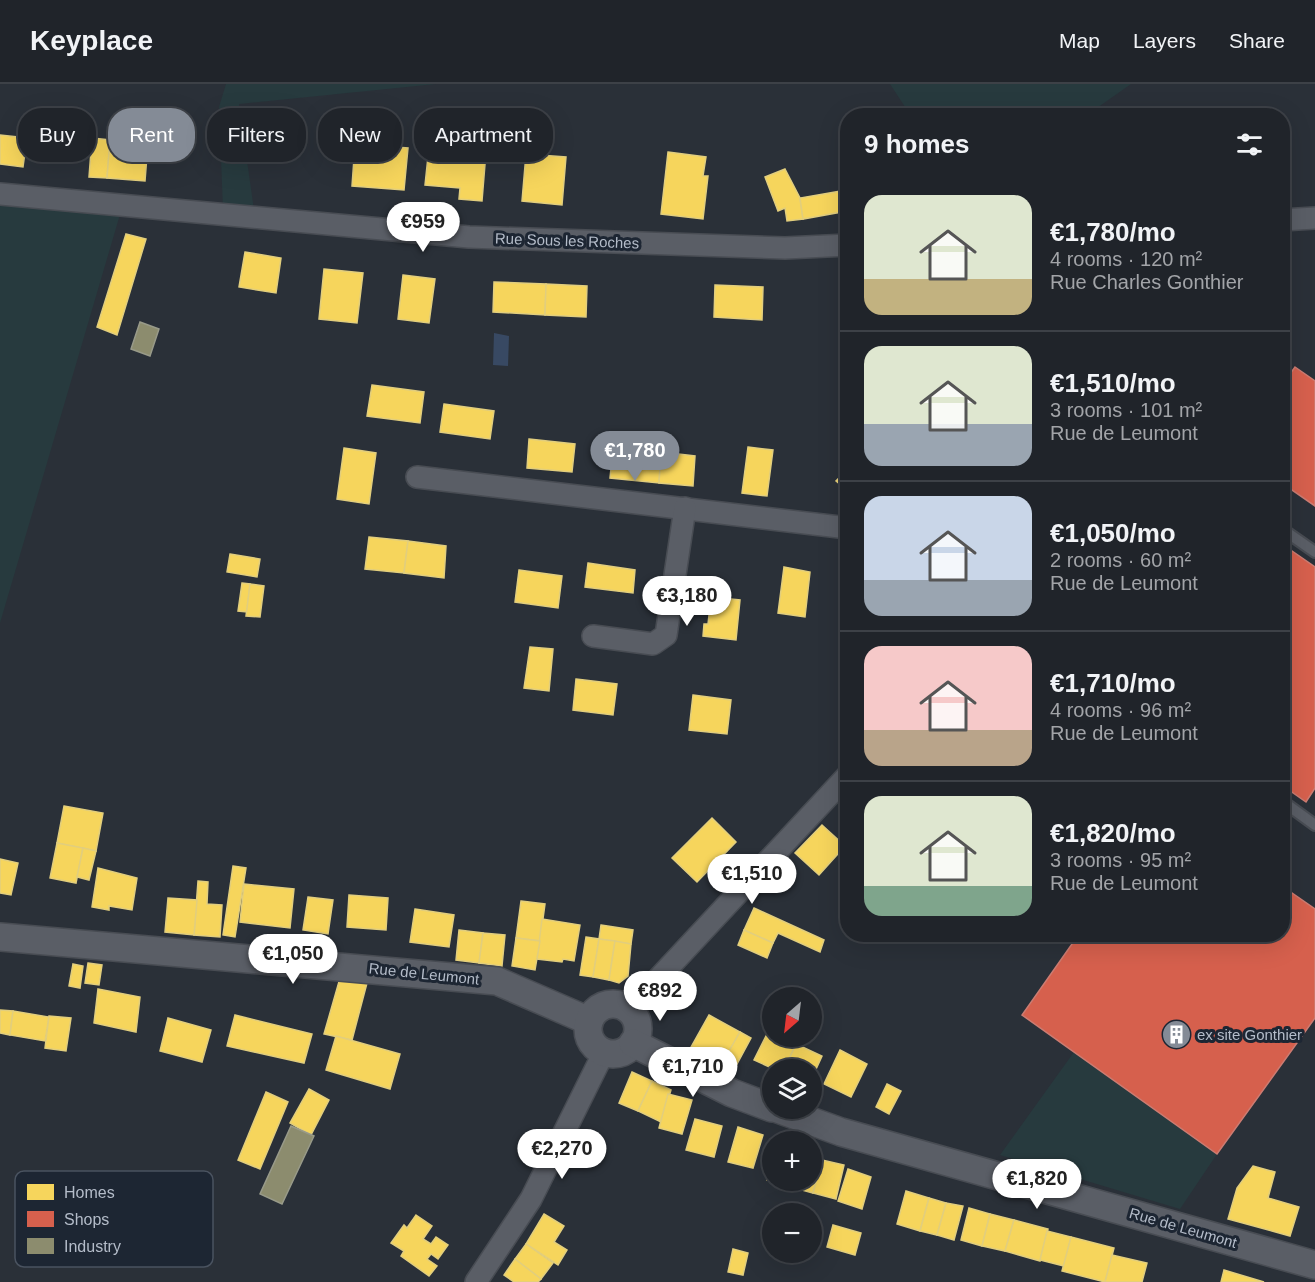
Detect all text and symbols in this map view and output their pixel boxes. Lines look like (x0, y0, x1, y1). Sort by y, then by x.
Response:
text: Keyplace (30, 25, 153, 56)
text: Map (1059, 29, 1100, 52)
text: Layers (1133, 29, 1196, 52)
text: Share (1229, 29, 1285, 52)
chip: Buy (18, 108, 96, 162)
chip: Rent (108, 108, 195, 162)
chip: Filters (207, 108, 306, 162)
chip: New (318, 108, 402, 162)
chip: Apartment (414, 108, 553, 162)
icon: filters (1233, 128, 1266, 161)
text: 9 homes (864, 129, 970, 159)
pin: €959 (387, 202, 459, 253)
text: €959 (401, 210, 445, 232)
text: €1,780/mo (1050, 217, 1176, 247)
icon: home (912, 219, 984, 291)
street label: Rue Sous les Roches (495, 229, 639, 252)
text: 4 rooms · 120 m² (1050, 248, 1202, 270)
text: Rue Charles Gonthier (1050, 271, 1243, 293)
text: €1,510/mo (1050, 368, 1176, 398)
icon: home (912, 370, 984, 442)
text: 3 rooms · 101 m² (1050, 399, 1202, 421)
text: Rue de Leumont (1050, 422, 1198, 444)
pin: €1,780 (586, 431, 684, 482)
text: €1,780 (604, 439, 666, 461)
text: €1,050/mo (1050, 518, 1176, 548)
icon: home (912, 520, 984, 592)
text: 2 rooms · 60 m² (1050, 549, 1191, 571)
text: Rue de Leumont (1050, 572, 1198, 594)
pin: €3,180 (638, 576, 736, 627)
text: €3,180 (656, 584, 718, 606)
text: €1,710/mo (1050, 668, 1176, 698)
icon: home (912, 670, 984, 742)
text: 4 rooms · 96 m² (1050, 699, 1191, 721)
text: Rue de Leumont (1050, 722, 1198, 744)
text: €1,820/mo (1050, 818, 1176, 848)
icon: home (912, 820, 984, 892)
text: 3 rooms · 95 m² (1050, 849, 1191, 871)
pin: €1,510 (703, 854, 801, 905)
text: €1,510 (721, 862, 783, 884)
text: Rue de Leumont (1050, 872, 1198, 894)
pin: €1,050 (244, 934, 342, 985)
text: €1,050 (262, 942, 324, 964)
street label: Rue de Leumont (368, 959, 481, 988)
pin: €892 (624, 971, 696, 1022)
text: €892 (638, 979, 682, 1001)
north arrow (762, 987, 822, 1047)
map controls (762, 987, 822, 1263)
building icon: ex site Gonthier (1160, 1019, 1192, 1051)
place label: ex site Gonthier (1197, 1026, 1302, 1043)
pin: €1,710 (644, 1047, 742, 1098)
text: €1,710 (662, 1055, 724, 1077)
button: layers (762, 1059, 822, 1119)
pin: €2,270 (513, 1129, 611, 1180)
button: + (762, 1131, 822, 1191)
text: €2,270 (531, 1137, 593, 1159)
pin: €1,820 (988, 1159, 1086, 1210)
text: €1,820 (1006, 1167, 1068, 1189)
legend (15, 1171, 213, 1267)
text: Homes (64, 1184, 115, 1201)
button: − (762, 1203, 822, 1263)
street label: Rue de Leumont (1127, 1204, 1240, 1251)
text: Shops (64, 1211, 109, 1228)
text: Industry (64, 1238, 121, 1255)

